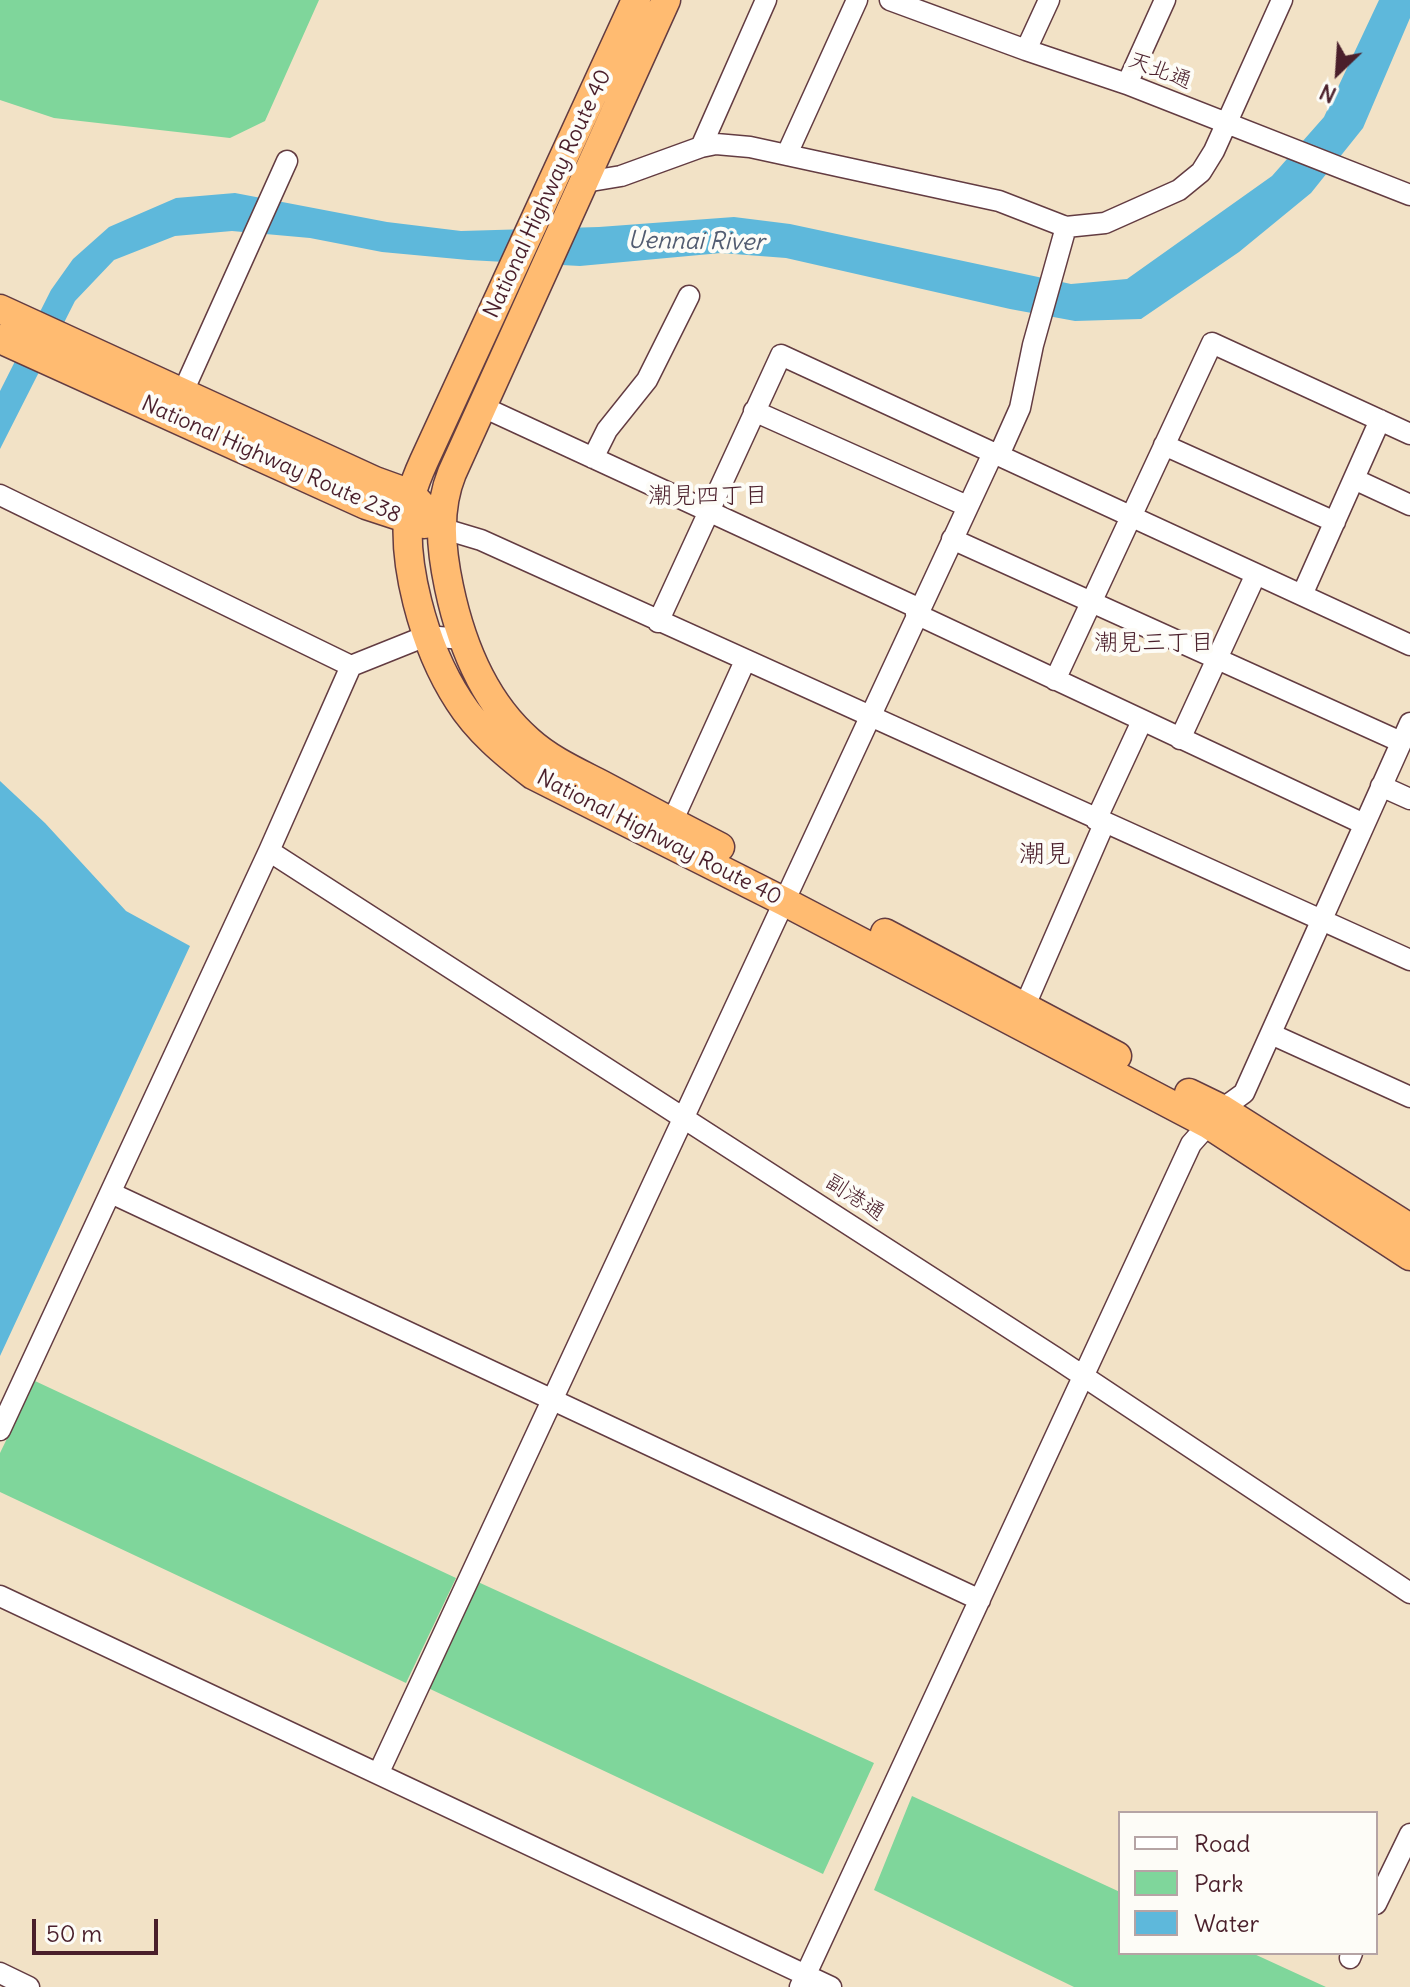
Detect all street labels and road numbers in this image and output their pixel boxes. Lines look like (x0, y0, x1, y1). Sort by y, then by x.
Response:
street label: 天北通 (1124, 47, 1196, 95)
street label: National Highway Route 40 (479, 65, 617, 323)
street label: National Highway Route 238 (137, 391, 405, 529)
street label: National Highway Route 40 (532, 765, 786, 911)
street label: 副港通 (820, 1169, 890, 1227)

